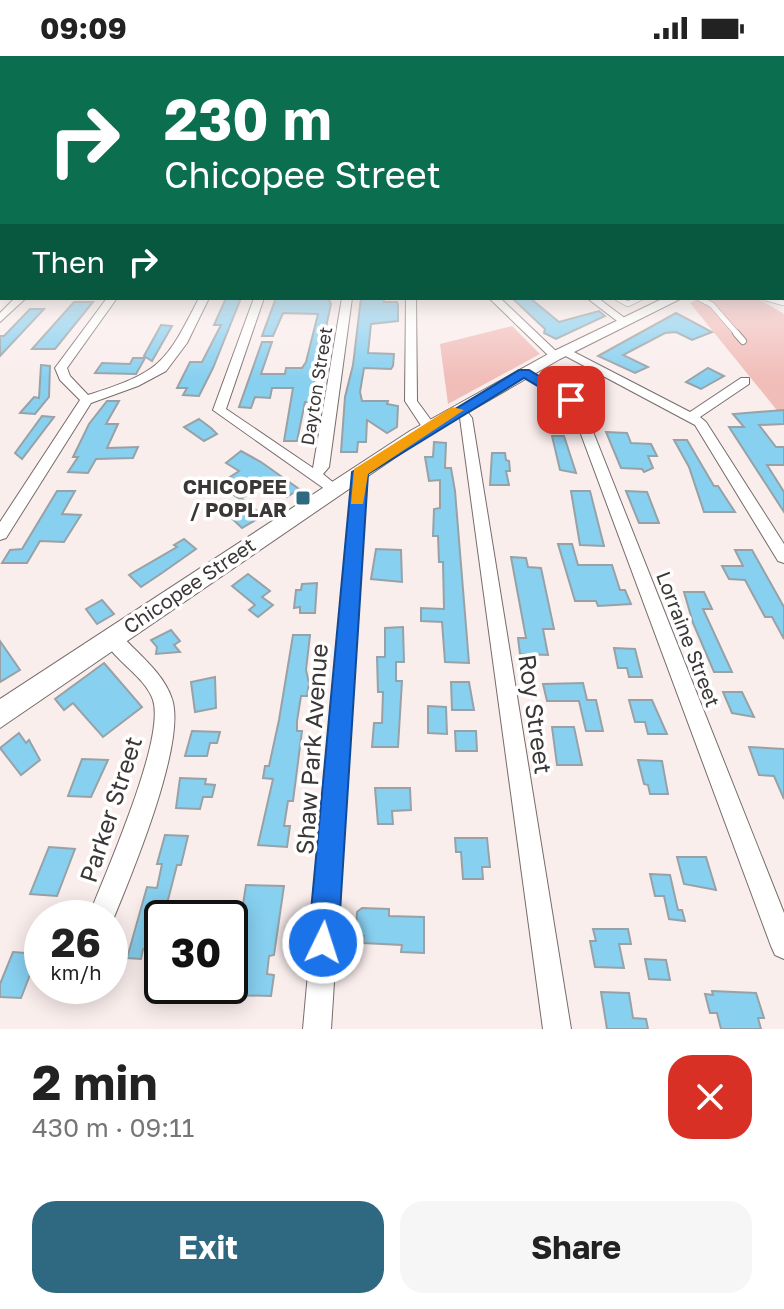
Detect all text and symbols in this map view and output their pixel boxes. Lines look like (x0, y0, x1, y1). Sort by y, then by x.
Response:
text: 09:09 (40, 10, 127, 46)
text: 230 m (164, 85, 332, 152)
icon: right (32, 88, 136, 192)
text: Chicopee Street (164, 153, 441, 196)
icon: right (121, 240, 165, 284)
text: Then (32, 244, 105, 280)
street label: Dayton Street (296, 325, 336, 447)
pin (537, 366, 605, 434)
icon: arrive (549, 378, 593, 422)
place label: CHICOPEE / POPLAR (183, 474, 287, 521)
marker: CHICOPEE / POPLAR (294, 489, 312, 507)
street label: Chicopee Street (119, 532, 259, 638)
street label: Lorraine Street (652, 568, 726, 710)
street label: Shaw Park Avenue (289, 642, 333, 856)
street label: Roy Street (513, 652, 559, 776)
street label: Parker Street (73, 732, 147, 886)
speed limit sign: 30 (144, 900, 248, 1004)
position arrow (281, 901, 365, 985)
text: 26 (51, 918, 101, 966)
text: km/h (51, 960, 101, 984)
text: 2 min (32, 1053, 157, 1111)
button: close (668, 1055, 752, 1139)
text: 430 m · 09:11 (32, 1112, 194, 1143)
button: Exit (32, 1201, 384, 1293)
button: Share (400, 1201, 752, 1293)

